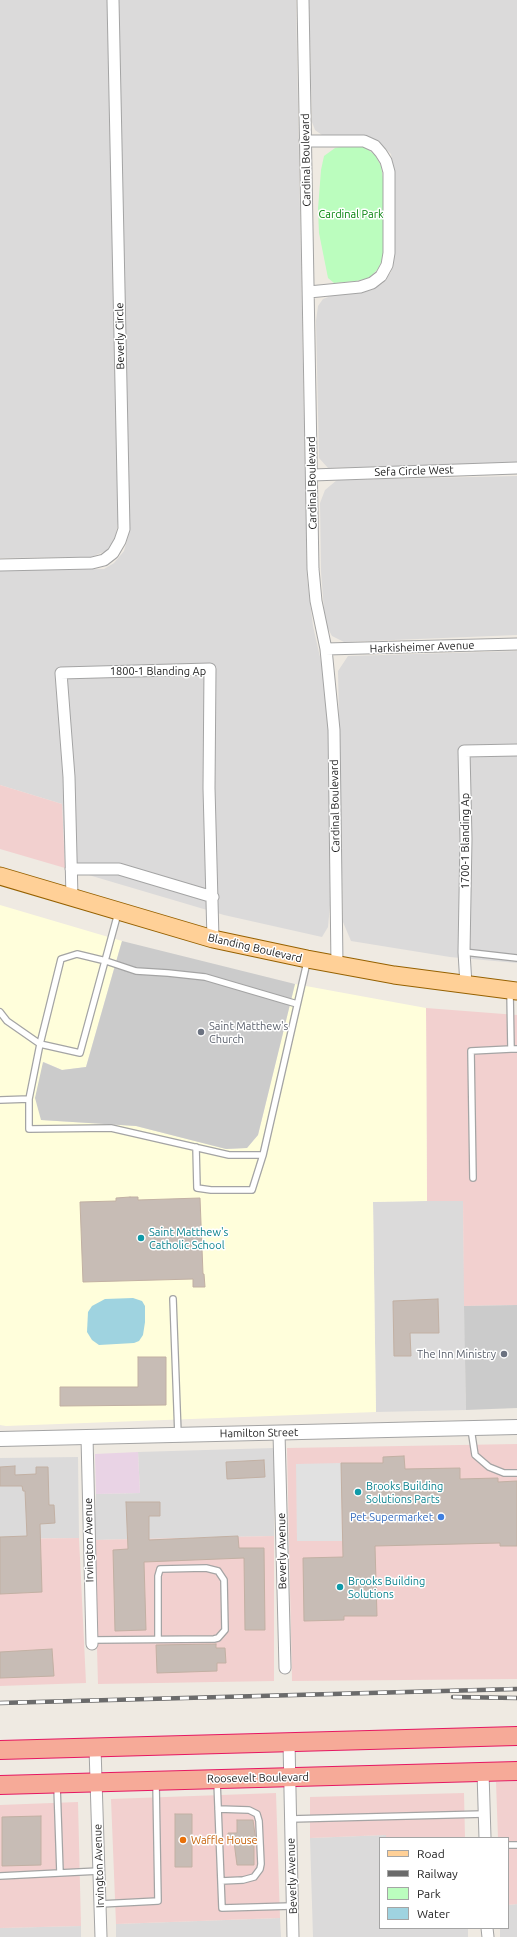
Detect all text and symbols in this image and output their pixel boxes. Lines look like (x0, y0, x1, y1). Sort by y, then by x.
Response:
street label: Cardinal Boulevard (299, 113, 313, 207)
park label: Cardinal Park (319, 207, 383, 221)
street label: Beverly Circle (113, 302, 127, 370)
street label: Cardinal Boulevard (305, 436, 319, 530)
street label: Sefa Circle West (374, 463, 454, 479)
street label: Harkisheimer Avenue (369, 639, 475, 655)
street label: 1800-1 Blanding Ap (110, 664, 206, 678)
street label: Cardinal Boulevard (328, 759, 342, 853)
street label: 1700-1 Blanding Ap (458, 793, 472, 889)
street label: Blanding Boulevard (207, 931, 303, 965)
place label: Saint Matthew's Church (209, 1019, 288, 1045)
marker: Saint Matthew's Church (196, 1027, 206, 1037)
place label: Saint Matthew's Catholic School (149, 1225, 228, 1251)
marker: Saint Matthew's Catholic School (136, 1233, 146, 1243)
place label: The Inn Ministry (417, 1347, 496, 1361)
marker: The Inn Ministry (499, 1349, 509, 1359)
street label: Hamilton Street (220, 1426, 298, 1440)
place label: Brooks Building Solutions Parts (366, 1479, 443, 1505)
marker: Brooks Building Solutions Parts (353, 1487, 363, 1497)
street label: Irvington Avenue (82, 1498, 96, 1582)
place label: Pet Supermarket (350, 1510, 433, 1524)
marker: Pet Supermarket (436, 1512, 446, 1522)
street label: Beverly Avenue (275, 1513, 289, 1589)
place label: Brooks Building Solutions (348, 1574, 425, 1600)
marker: Brooks Building Solutions (335, 1582, 345, 1592)
street label: Roosevelt Boulevard (207, 1771, 309, 1785)
street label: Irvington Avenue (91, 1824, 107, 1908)
place label: Waffle House (191, 1833, 258, 1847)
marker: Waffle House (178, 1835, 188, 1845)
legend (379, 1837, 509, 1929)
street label: Beverly Avenue (284, 1838, 300, 1914)
text: Road (417, 1847, 445, 1860)
text: Railway (417, 1867, 458, 1880)
text: Park (417, 1887, 441, 1900)
text: Water (417, 1907, 450, 1920)

